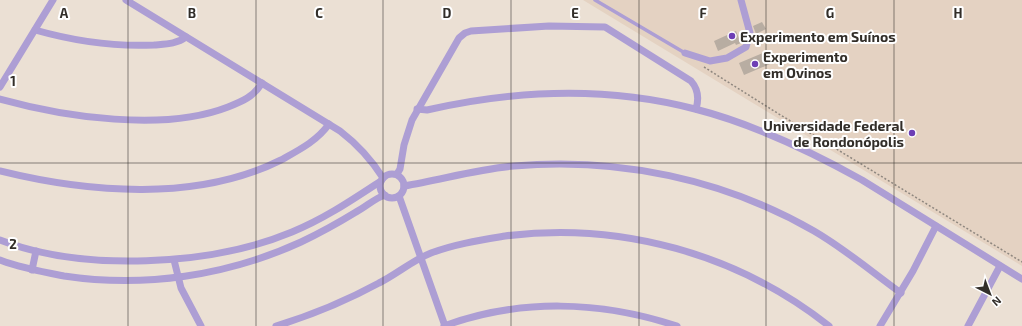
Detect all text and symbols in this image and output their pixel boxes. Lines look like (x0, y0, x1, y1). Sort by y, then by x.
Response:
text: A (60, 5, 69, 21)
text: B (188, 5, 196, 21)
text: C (315, 5, 323, 21)
text: D (443, 5, 452, 21)
text: E (571, 5, 579, 21)
text: F (699, 5, 707, 21)
text: G (826, 5, 834, 21)
text: H (954, 5, 963, 21)
place label: Experimento em Suínos (740, 28, 896, 45)
marker: Experimento em Suínos (727, 31, 737, 41)
place label: Experimento em Ovinos (763, 48, 848, 81)
marker: Experimento em Ovinos (750, 59, 760, 69)
text: 1 (10, 73, 16, 89)
place label: Universidade Federal de Rondonópolis (763, 117, 904, 150)
marker: Universidade Federal de Rondonópolis (907, 128, 917, 138)
text: 2 (9, 236, 17, 252)
north arrow (970, 274, 1010, 314)
text: N (990, 294, 1004, 309)

